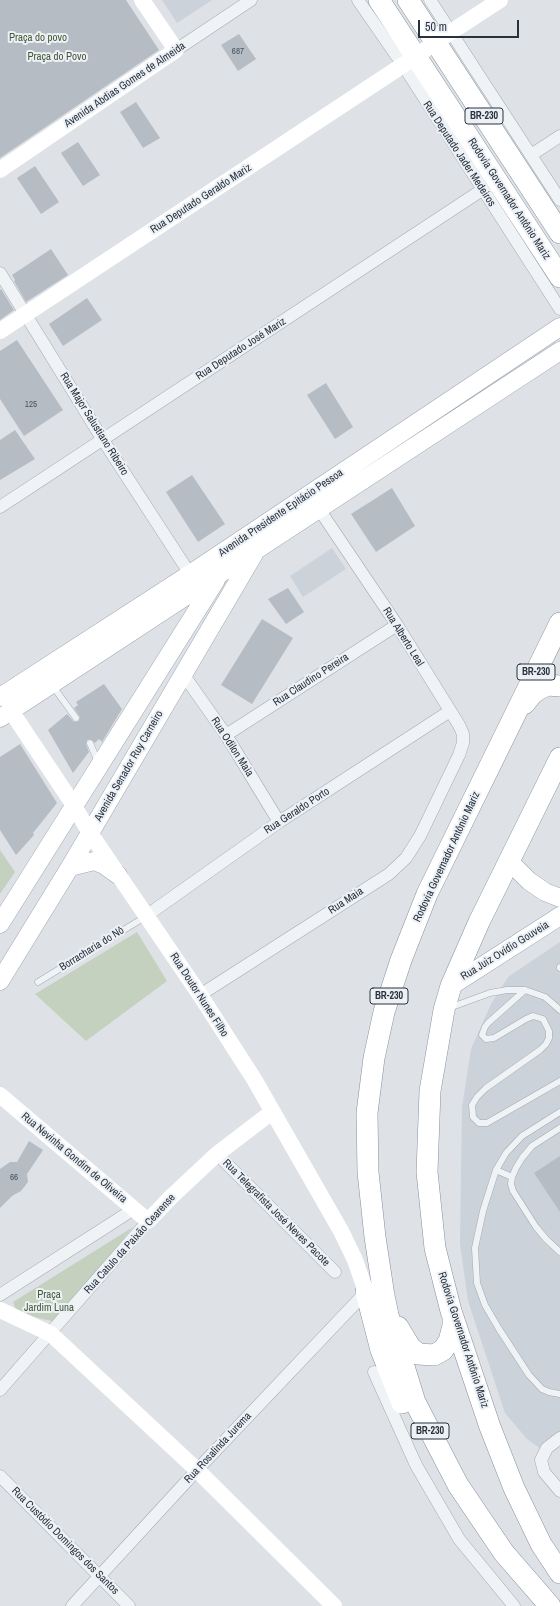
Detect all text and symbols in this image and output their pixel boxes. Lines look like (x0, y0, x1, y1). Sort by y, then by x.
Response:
scale bar (420, 12, 521, 38)
text: 50 m (425, 19, 447, 35)
park label: Praça do povo (9, 31, 67, 45)
street label: Avenida Abdias Gomes de Almeida (62, 39, 188, 131)
house number: 687 (232, 47, 244, 57)
park label: Praça do Povo (27, 50, 87, 64)
street label: Rua Deputado Jader Medeiros (420, 99, 498, 209)
road number: BR-230 (465, 108, 503, 124)
street label: Rodovia Governador Antônio Mariz (465, 136, 553, 262)
street label: Rua Deputado Geraldo Mariz (148, 161, 254, 237)
street label: Rua Deputado José Mariz (193, 315, 289, 383)
street label: Rua Major Salustiano Ribeiro (57, 370, 131, 478)
house number: 125 (25, 400, 37, 410)
street label: Avenida Presidente Epitácio Pessoa (216, 466, 346, 560)
street label: Rua Alberto Leal (380, 605, 426, 669)
street label: Rua Claudino Pereira (271, 651, 351, 709)
road number: BR-230 (517, 664, 555, 680)
street label: Avenida Senador Ruy Carneiro (92, 708, 166, 824)
street label: Rua Odilon Maia (208, 715, 256, 779)
street label: Rua Geraldo Porto (262, 785, 332, 837)
street label: Rodovia Governador Antônio Mariz (411, 790, 483, 924)
street label: Rua Maia (326, 885, 366, 917)
street label: Rua Juiz Ovídio Gouveia (459, 919, 551, 983)
street label: Borracharia do Nô (57, 924, 127, 974)
street label: Rua Doutor Nunes Filho (167, 951, 231, 1039)
road number: BR-230 (370, 988, 408, 1004)
street label: Rua Nevinha Gondim de Oliveira (18, 1110, 130, 1206)
street label: Rua Telegrafista José Neves Pacote (220, 1157, 332, 1269)
house number: 66 (10, 1173, 18, 1183)
street label: Rua Catulo da Paixão Cearense (82, 1191, 178, 1297)
street label: Rodovia Governador Antônio Mariz (435, 1270, 491, 1410)
park label: Praça Jardim Luna (24, 1288, 74, 1314)
street label: Rua Rosalinda Jurema (182, 1410, 254, 1486)
road number: BR-230 (411, 1423, 449, 1439)
street label: Rua Custódio Domingos dos Santos (9, 1485, 121, 1597)

